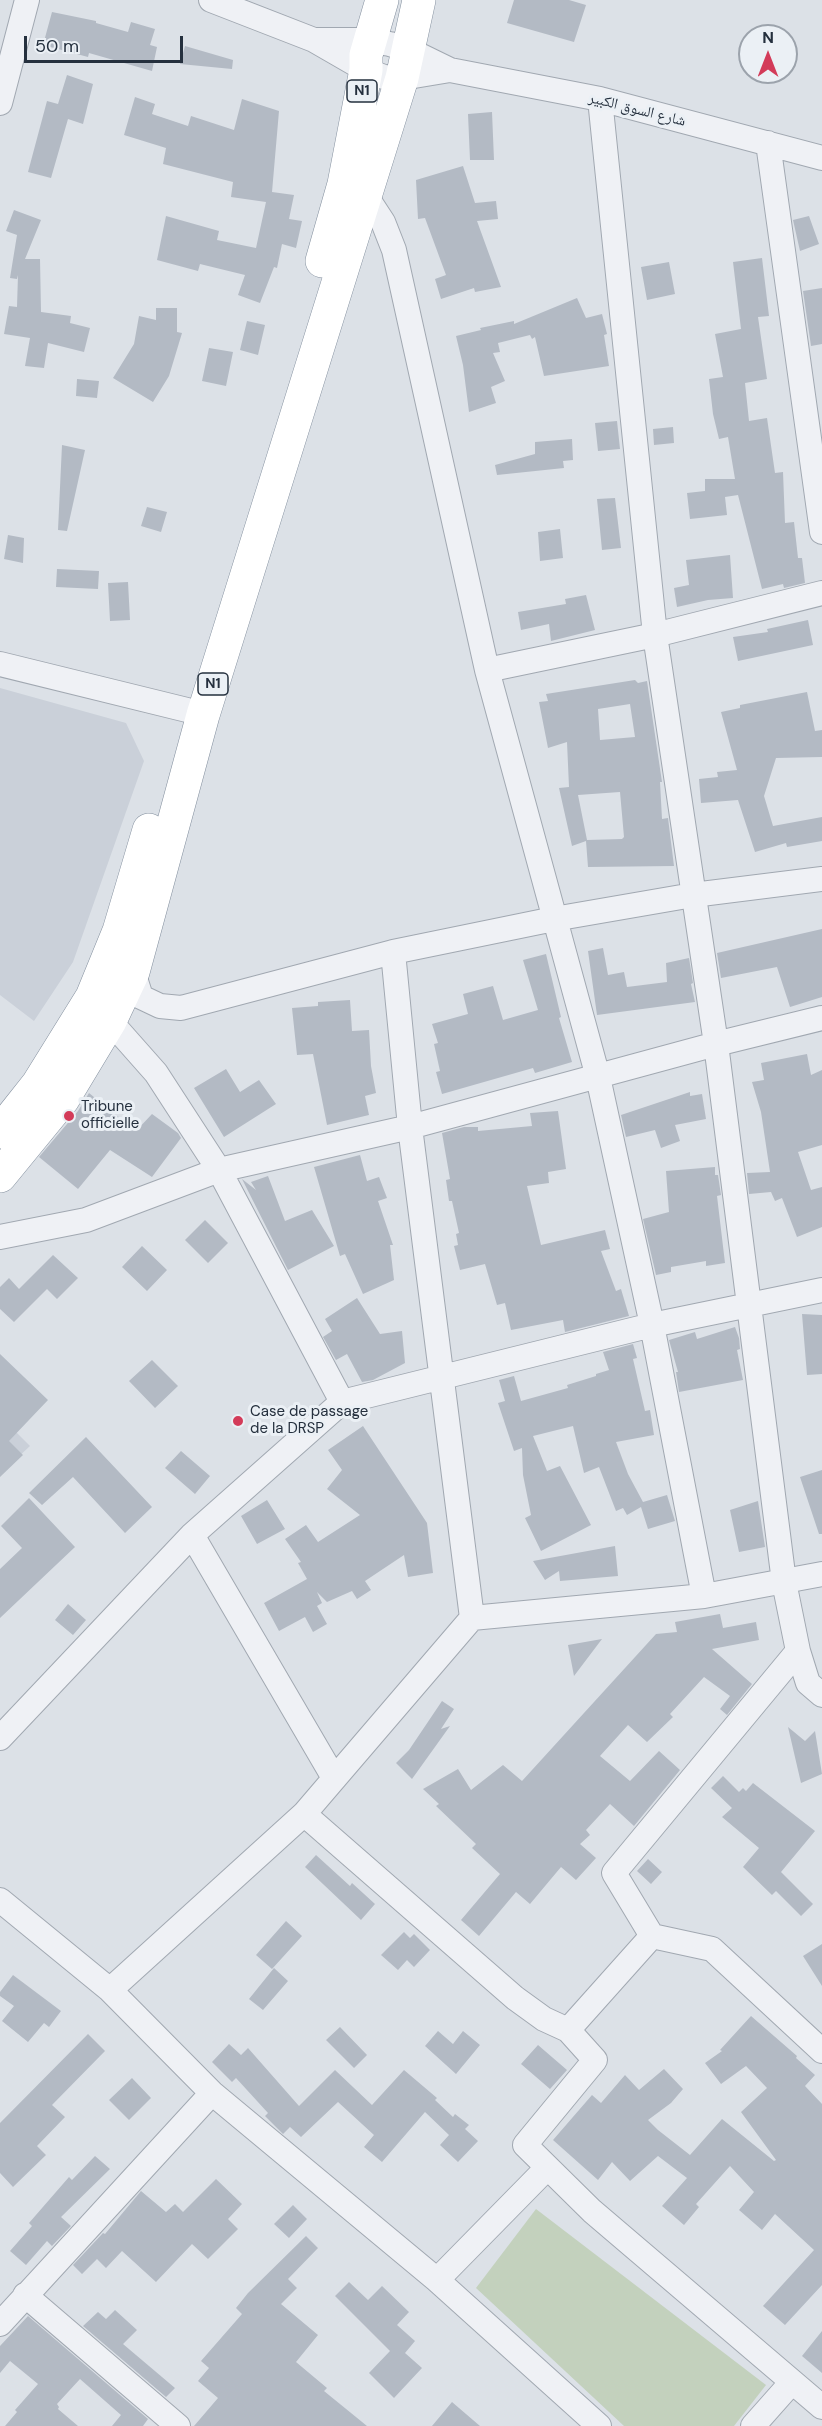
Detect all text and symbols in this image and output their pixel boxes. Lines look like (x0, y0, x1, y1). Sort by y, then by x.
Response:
scale bar (27, 24, 186, 62)
north arrow (738, 24, 798, 84)
text: N (762, 27, 774, 48)
text: 50 m (35, 34, 79, 58)
road number: N1 (347, 80, 377, 102)
street label: شارع السوق الكبير (587, 89, 687, 131)
road number: N1 (198, 673, 228, 695)
place label: Tribune officielle (81, 1098, 139, 1133)
marker: Tribune officielle (62, 1109, 76, 1123)
place label: Case de passage de la DRSP (250, 1403, 368, 1438)
marker: Case de passage de la DRSP (231, 1414, 245, 1428)

